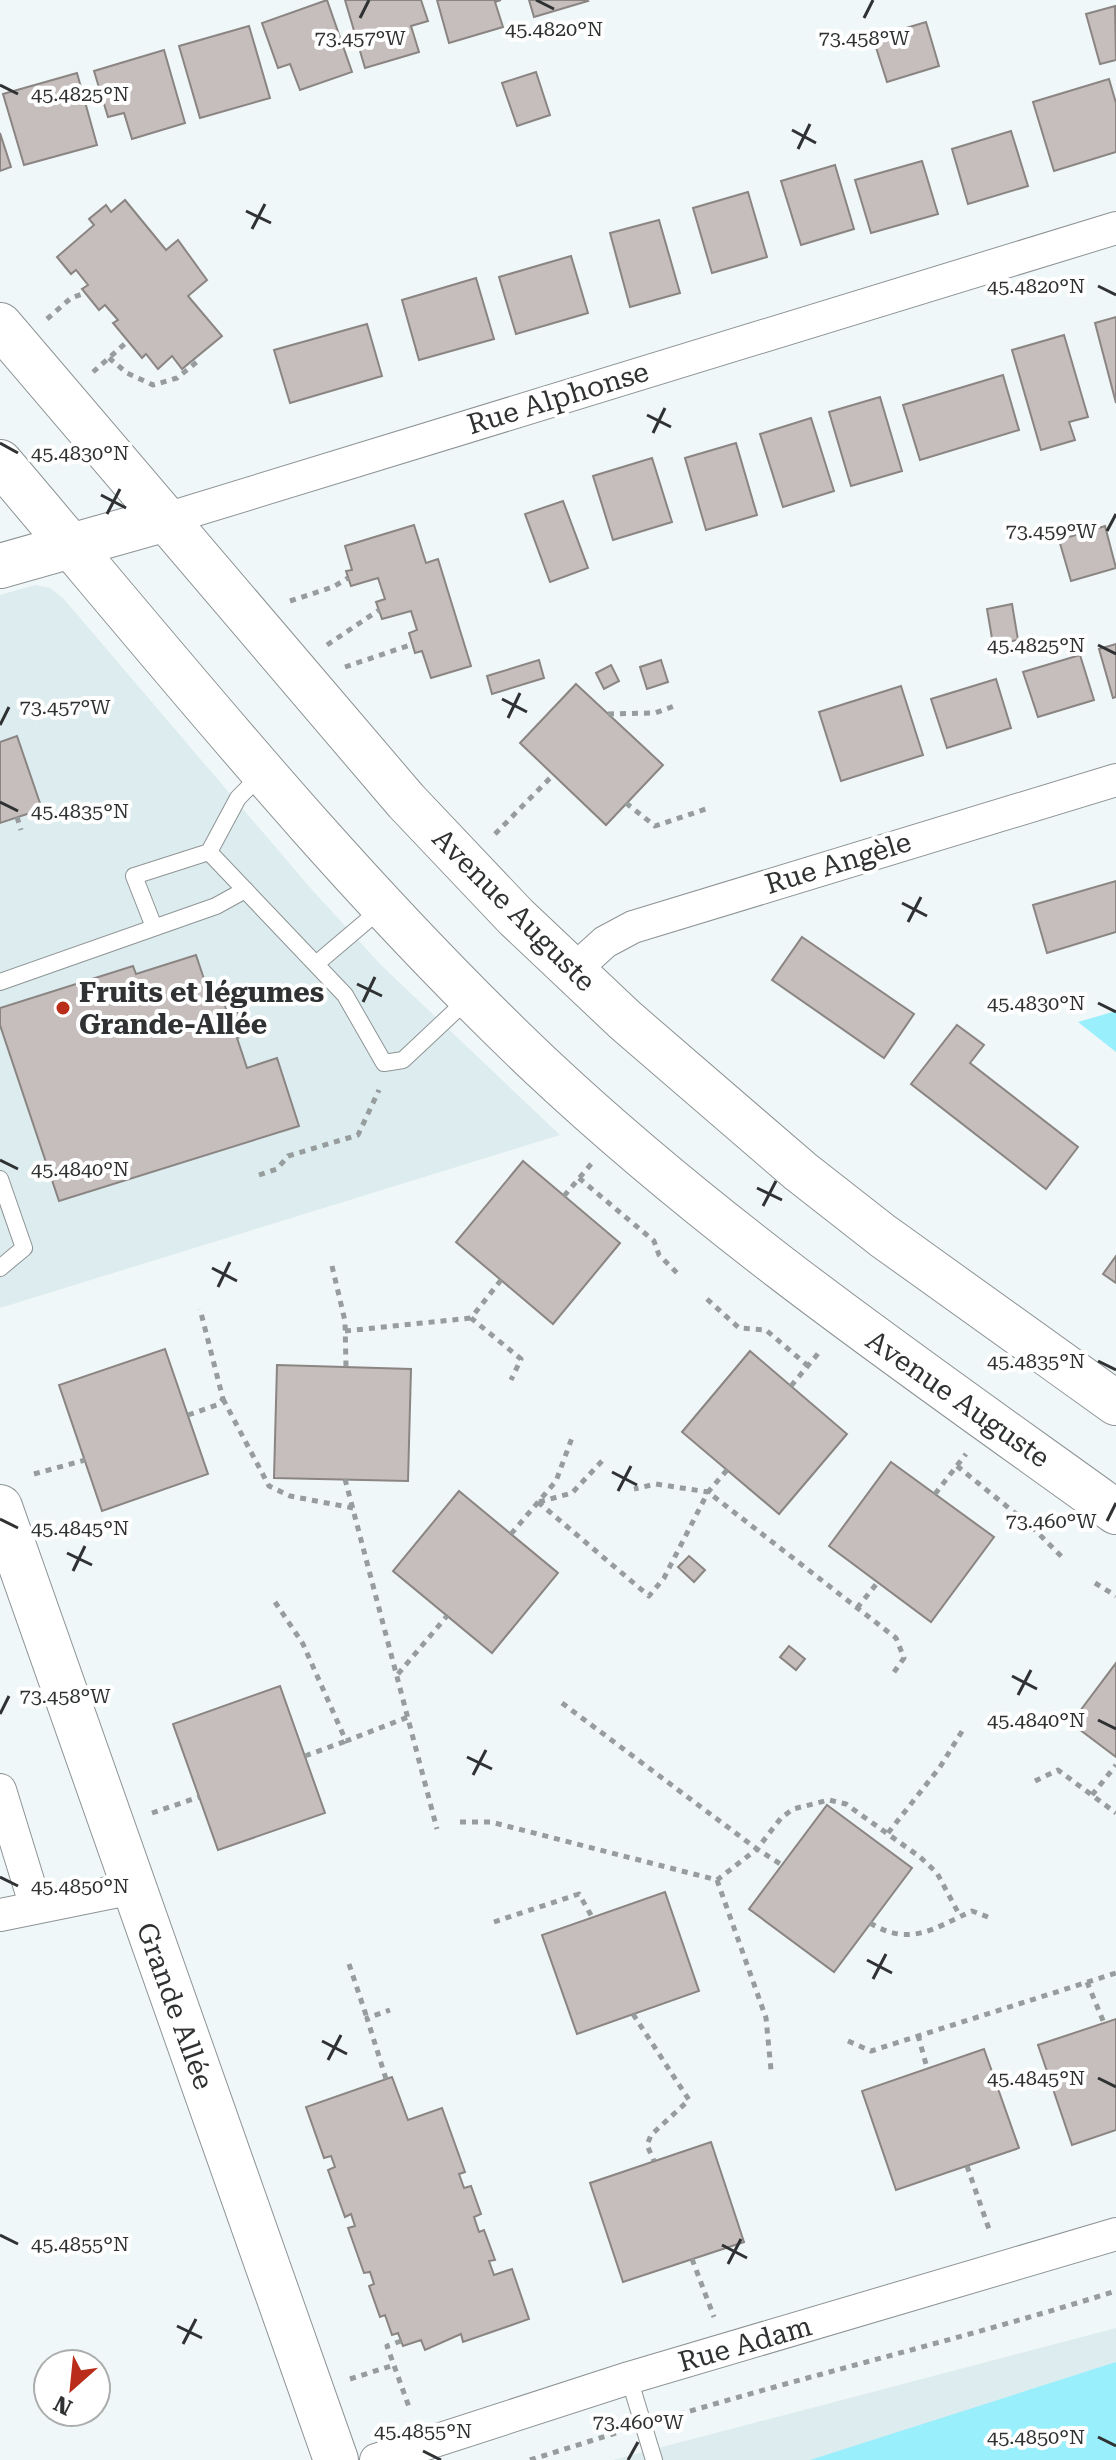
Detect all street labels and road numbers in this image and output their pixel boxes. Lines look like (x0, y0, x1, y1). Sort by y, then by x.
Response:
street label: Rue Alphonse (463, 355, 653, 441)
street label: Avenue Auguste (426, 822, 602, 998)
street label: Rue Angèle (761, 825, 915, 901)
street label: Avenue Auguste (860, 1323, 1056, 1475)
street label: Grande Allée (130, 1918, 220, 2094)
street label: Rue Adam (675, 2309, 815, 2379)

